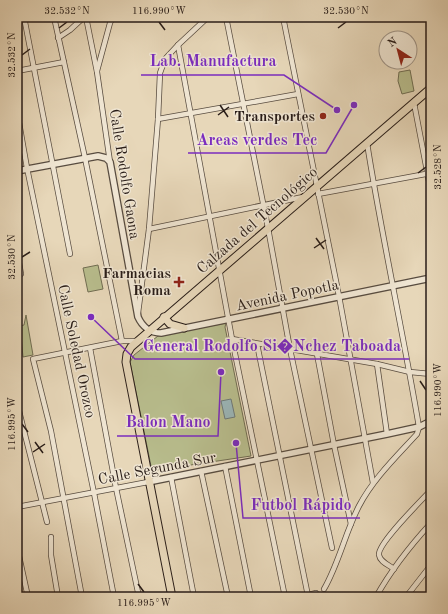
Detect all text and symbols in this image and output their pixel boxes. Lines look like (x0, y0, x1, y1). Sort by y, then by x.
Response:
text: 32.532°N (44, 6, 90, 16)
text: 116.990°W (132, 6, 186, 16)
text: 32.530°N (323, 6, 369, 16)
north arrow (378, 30, 418, 70)
text: 32.532°N (7, 32, 17, 78)
text: N (386, 36, 400, 50)
callout: Lab. Manufactura (141, 47, 284, 75)
text: Lab. Manufactura (149, 54, 277, 70)
street label: Calle Rodolfo Gaona (106, 108, 141, 241)
place label: Transportes (234, 110, 315, 125)
marker: Transportes (318, 111, 328, 121)
callout: Areas verdes Tec (188, 125, 326, 153)
text: Areas verdes Tec (196, 133, 318, 149)
text: 32.528°N (433, 144, 443, 190)
street label: Calzada del Tecnológico (195, 165, 321, 277)
text: 32.530°N (7, 234, 17, 280)
place label: Farmacias Roma (102, 267, 171, 299)
marker: Farmacias Roma (174, 277, 184, 287)
street label: Avenida Popotla (234, 278, 341, 315)
street label: Calle Soledad Orozco (54, 283, 97, 420)
callout: General Rodolfo Si�Nchez Taboada (135, 331, 409, 359)
text: General Rodolfo Si�Nchez Taboada (143, 338, 401, 355)
text: 116.990°W (433, 363, 443, 417)
text: 116.995°W (7, 397, 17, 451)
callout: Balon Mano (117, 408, 218, 436)
text: Balon Mano (125, 415, 211, 431)
street label: Calle Segunda Sur (97, 451, 218, 488)
callout: Futbol Rápido (243, 490, 360, 518)
text: Futbol Rápido (250, 498, 352, 514)
text: 116.995°W (117, 598, 171, 608)

